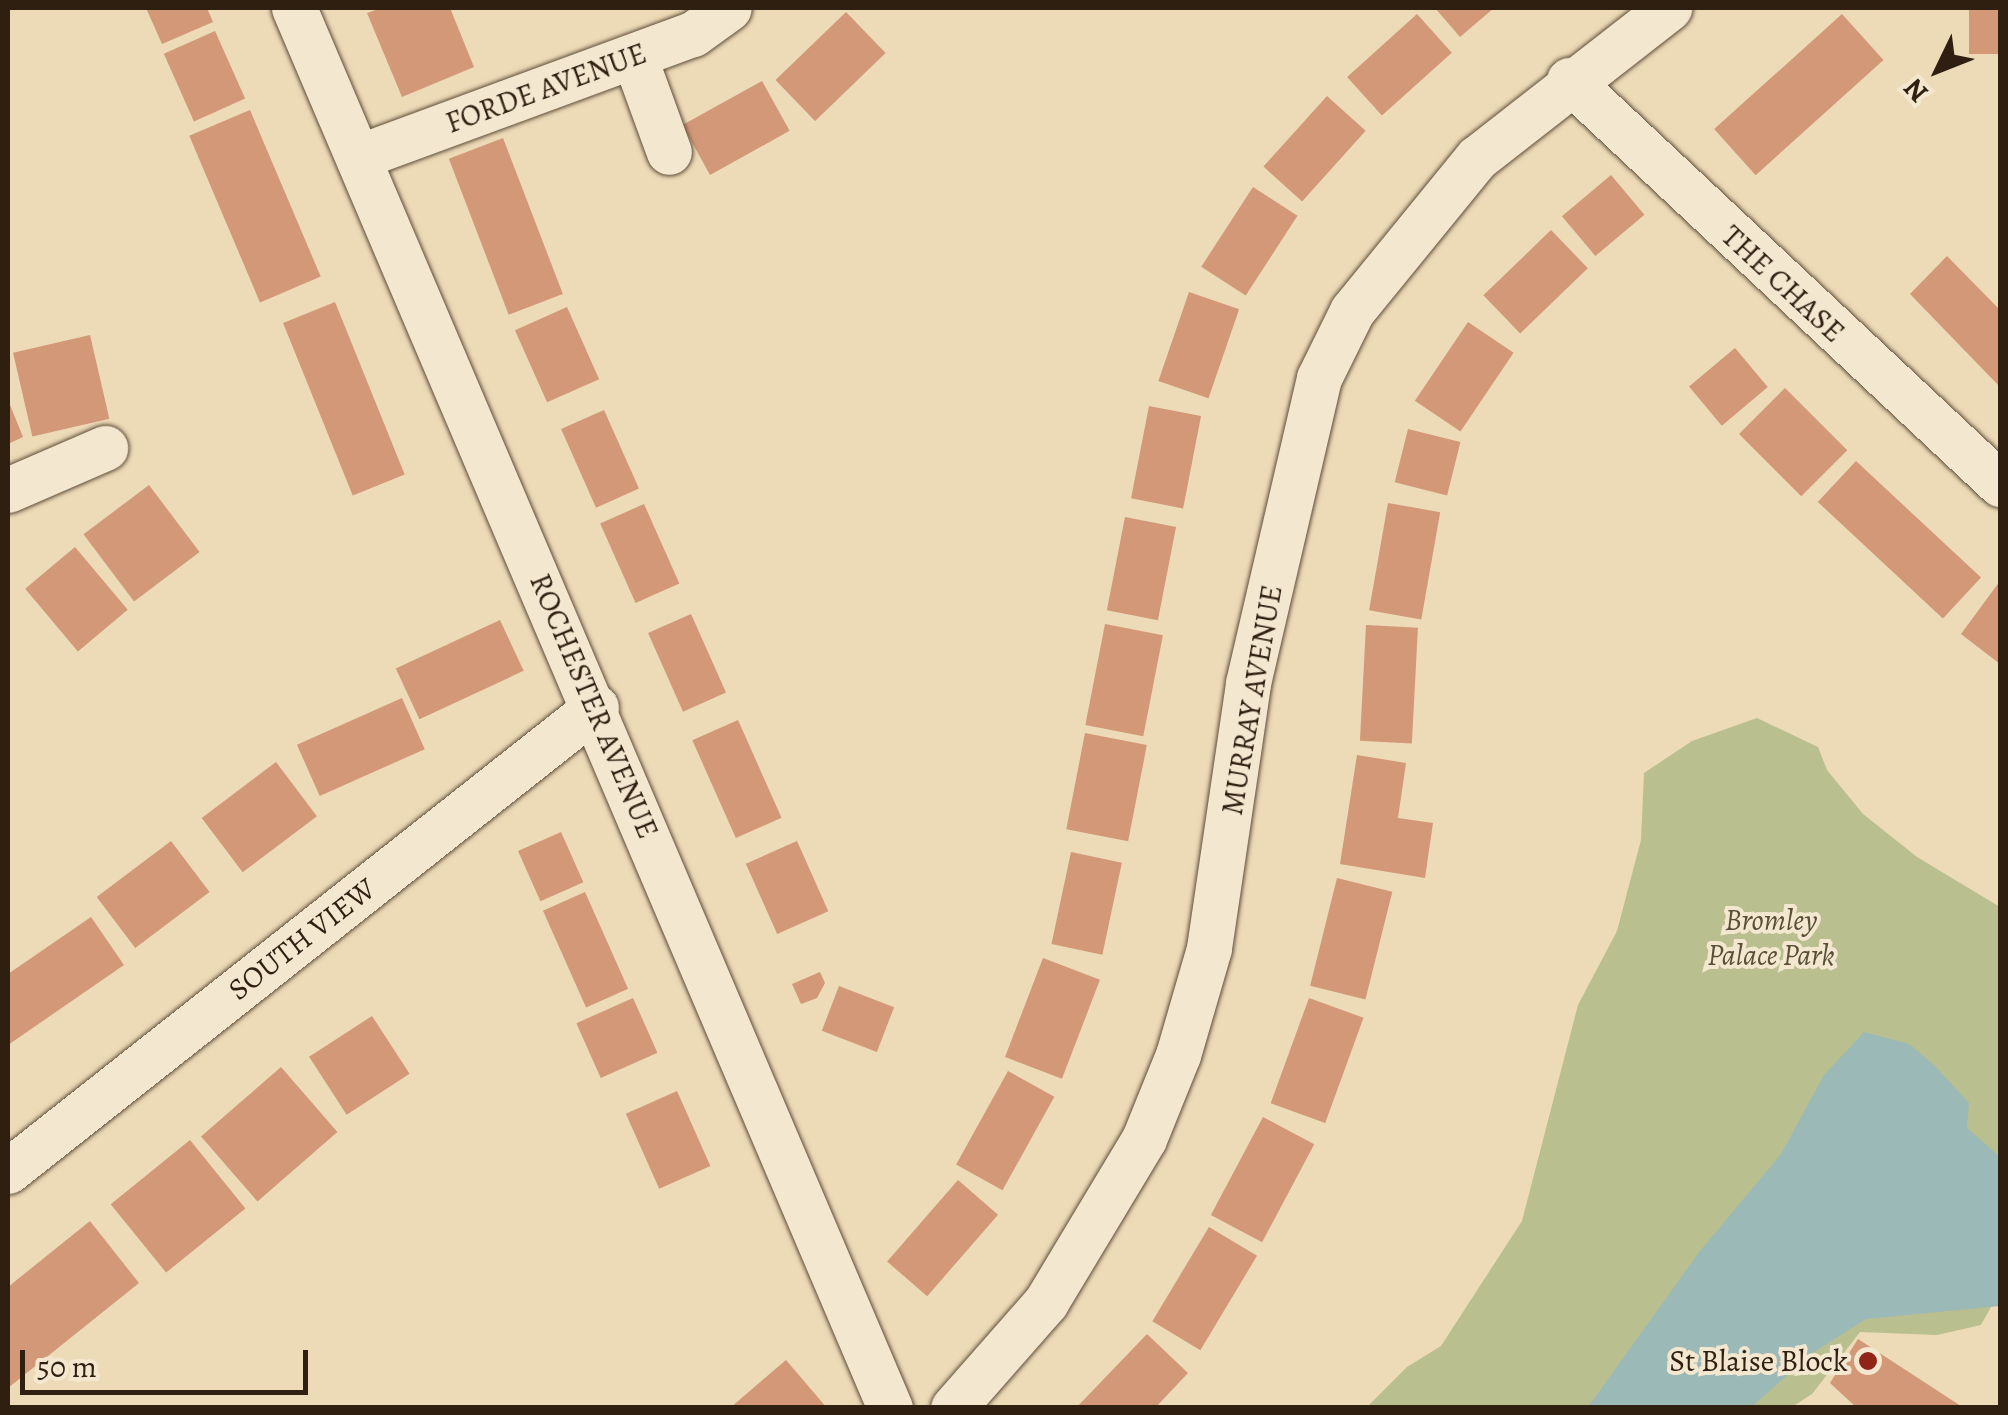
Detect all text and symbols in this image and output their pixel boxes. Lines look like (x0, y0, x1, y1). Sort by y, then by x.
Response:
north arrow (1888, 20, 1988, 120)
street label: FORDE AVENUE (441, 35, 651, 141)
text: N (1895, 70, 1937, 111)
street label: THE CHASE (1714, 218, 1852, 350)
street label: ROCHESTER AVENUE (522, 568, 666, 844)
street label: MURRAY AVENUE (1214, 582, 1290, 818)
street label: SOUTH VIEW (221, 870, 383, 1008)
park label: Bromley Palace Park (1707, 902, 1835, 972)
scale bar (25, 1330, 312, 1392)
place label: St Blaise Block (1669, 1343, 1848, 1379)
text: 50 m (37, 1347, 97, 1387)
marker: St Blaise Block (1857, 1350, 1879, 1372)

